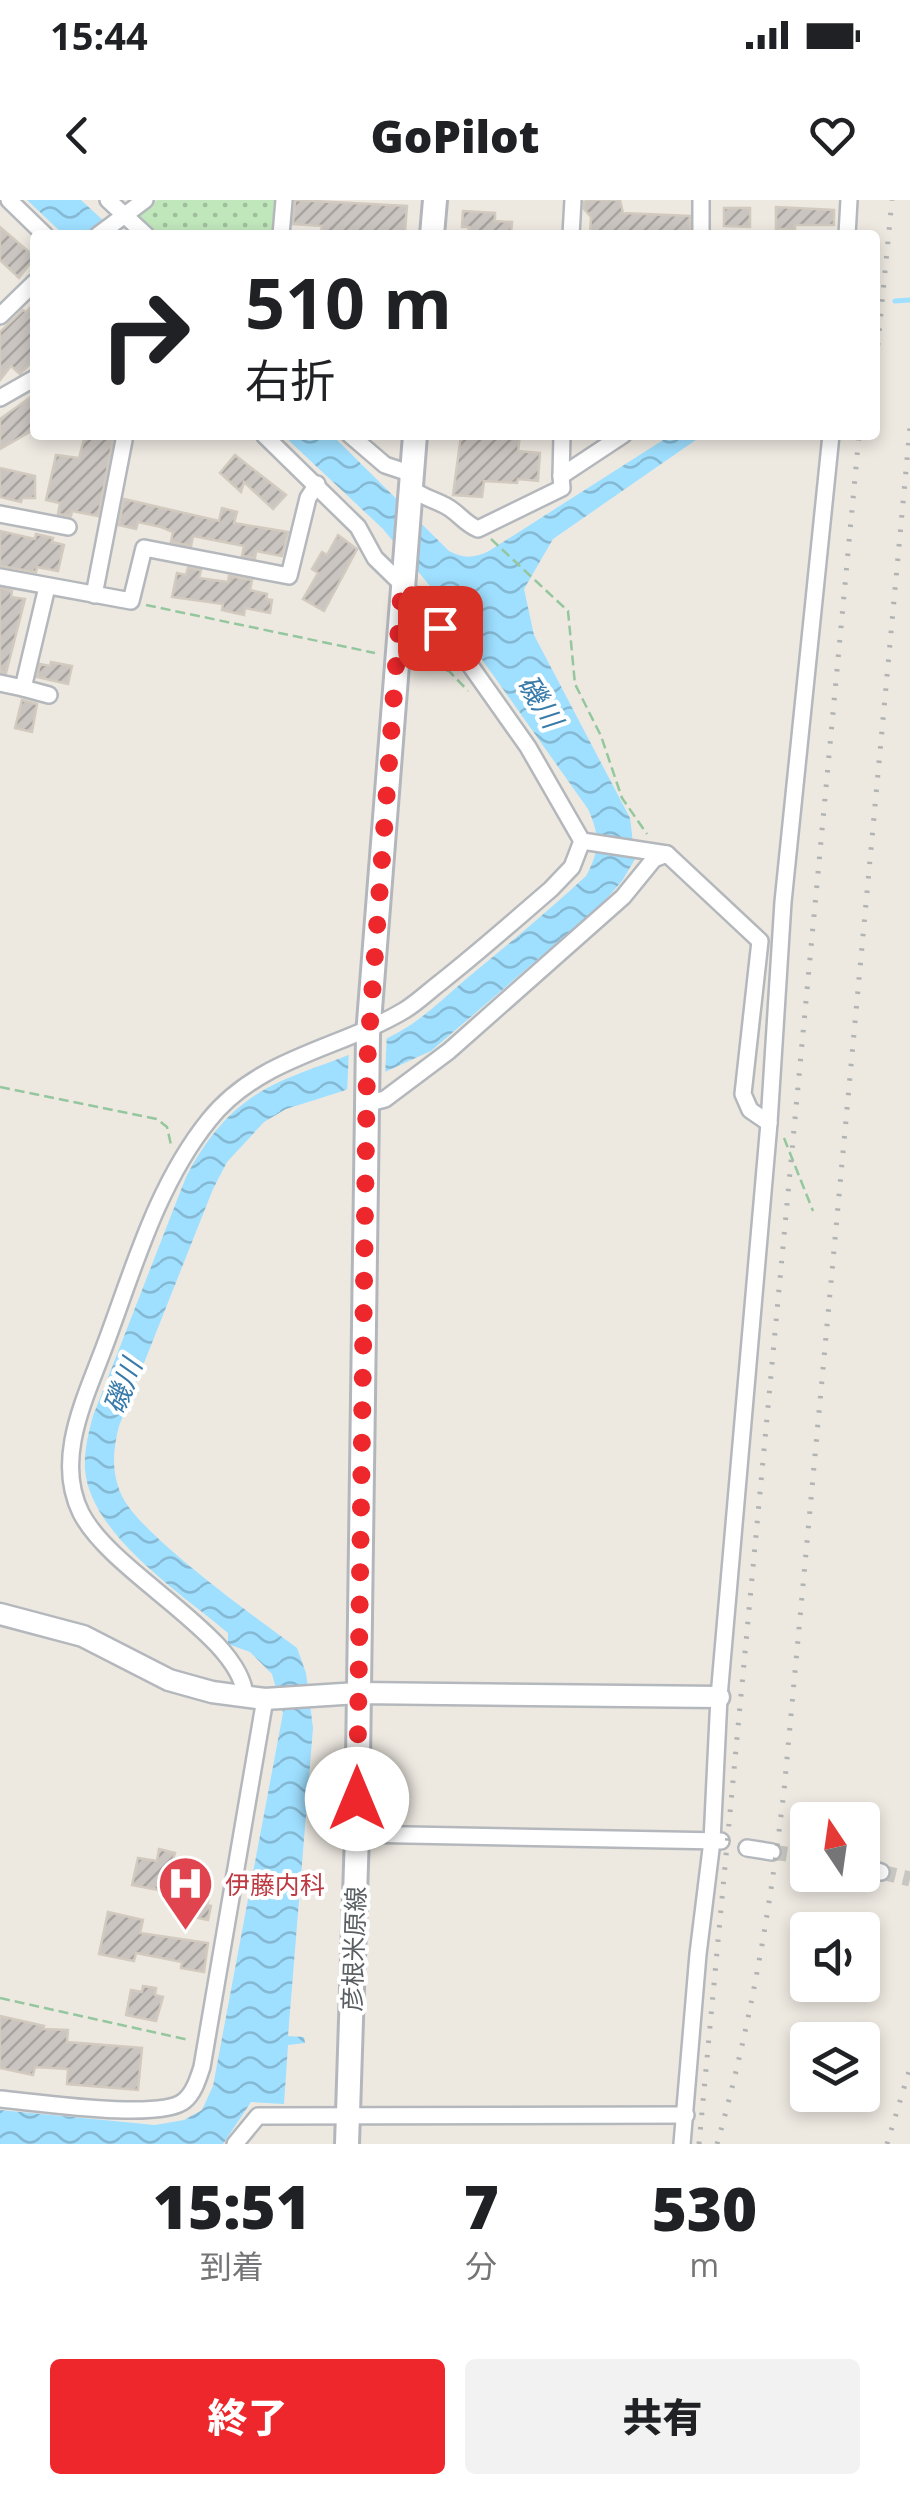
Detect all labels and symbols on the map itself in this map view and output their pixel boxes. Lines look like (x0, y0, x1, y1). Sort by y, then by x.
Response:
pin (398, 586, 483, 671)
water label: 磯川 (510, 667, 574, 737)
water label: 磯川 (94, 1350, 151, 1419)
position arrow (305, 1747, 409, 1851)
north arrow (790, 1802, 880, 1892)
hospital icon: 伊藤内科 (156, 1854, 216, 1933)
place label: 伊藤内科 (225, 1867, 325, 1901)
street label: 彦根米原線 (334, 1886, 372, 2012)

